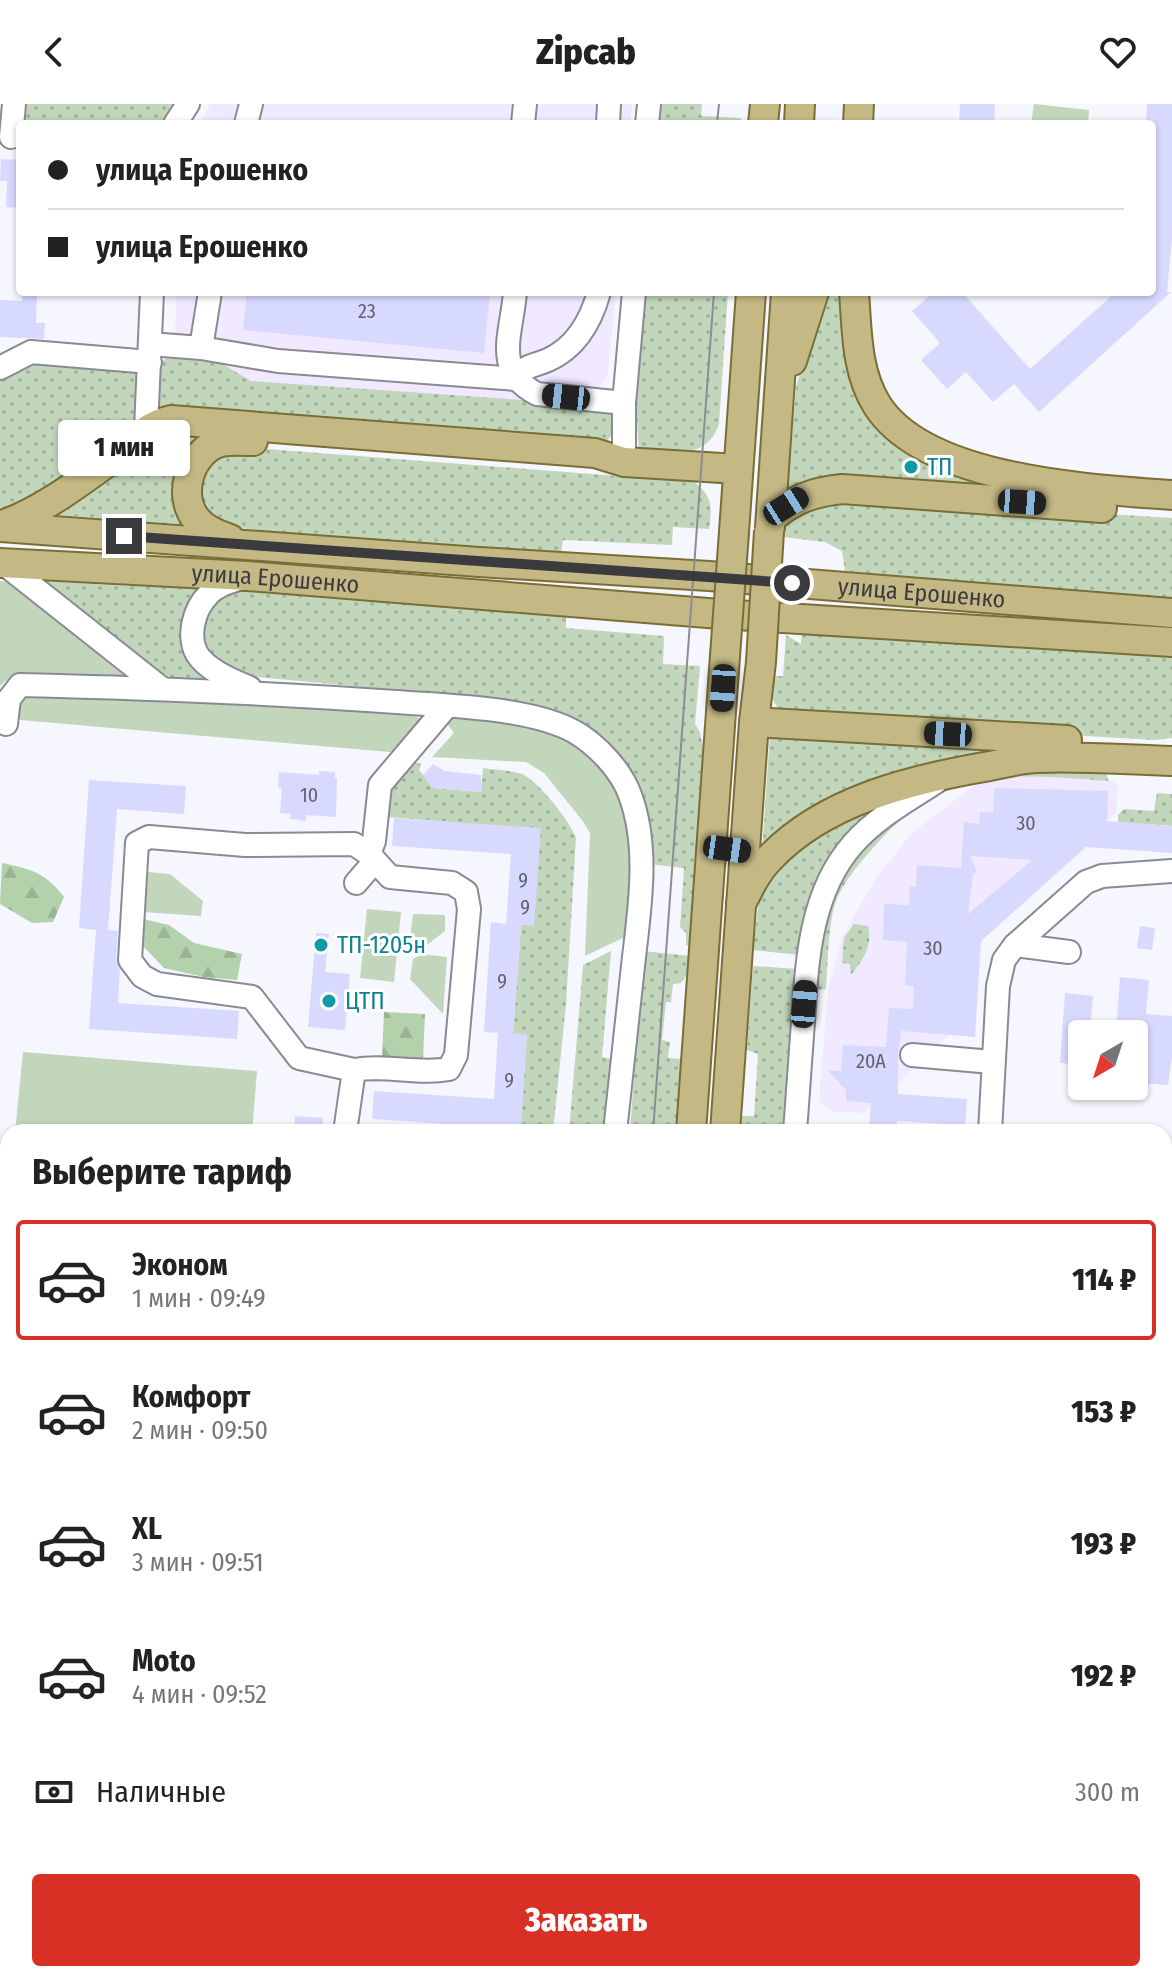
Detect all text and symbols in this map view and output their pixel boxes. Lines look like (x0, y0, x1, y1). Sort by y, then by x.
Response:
icon: back (32, 30, 76, 74)
text: Zipcab (536, 30, 636, 74)
icon: heart (1096, 30, 1140, 74)
text: улица Ерошенко (96, 152, 308, 188)
text: улица Ерошенко (96, 229, 308, 265)
house number: 23 (358, 299, 376, 323)
car (541, 383, 591, 411)
callout: 1 мин (58, 420, 190, 476)
text: 1 мин (94, 432, 154, 463)
place label: ТП (927, 453, 953, 481)
marker: ТП (902, 458, 920, 476)
car (759, 483, 813, 529)
car (997, 488, 1047, 516)
route end (106, 518, 142, 554)
street label: улица Ерошенко (191, 559, 360, 599)
route start (774, 565, 810, 601)
street label: улица Ерошенко (837, 572, 1006, 614)
car (709, 663, 737, 713)
car (923, 721, 973, 747)
house number: 10 (300, 783, 318, 807)
house number: 30 (1016, 811, 1036, 835)
car (702, 834, 752, 864)
house number: 9 (518, 868, 528, 892)
house number: 9 (520, 895, 530, 919)
place label: ТП-1205н (337, 931, 426, 959)
marker: ТП-1205н (312, 936, 330, 954)
house number: 30 (923, 936, 943, 960)
house number: 9 (497, 969, 507, 993)
car (790, 979, 818, 1029)
place label: ЦТП (345, 987, 385, 1015)
marker: ЦТП (320, 992, 338, 1010)
north arrow (1068, 1020, 1148, 1100)
map controls (1068, 1020, 1148, 1100)
house number: 20А (856, 1049, 886, 1073)
house number: 9 (504, 1068, 514, 1092)
text: Выберите тариф (32, 1150, 292, 1194)
icon: car (36, 1244, 108, 1316)
text: Эконом (132, 1247, 228, 1283)
text: 114 ₽ (1072, 1262, 1136, 1298)
text: 1 мин · 09:49 (132, 1283, 266, 1314)
icon: car (36, 1376, 108, 1448)
text: Комфорт (132, 1379, 250, 1415)
text: 153 ₽ (1071, 1394, 1136, 1430)
text: 2 мин · 09:50 (132, 1415, 268, 1446)
icon: car (36, 1508, 108, 1580)
text: XL (132, 1511, 162, 1547)
text: 193 ₽ (1071, 1526, 1136, 1562)
text: 3 мин · 09:51 (132, 1547, 264, 1578)
icon: car (36, 1640, 108, 1712)
text: Moto (132, 1643, 196, 1679)
text: 192 ₽ (1071, 1658, 1136, 1694)
text: 4 мин · 09:52 (132, 1679, 267, 1710)
icon: cash (32, 1770, 76, 1814)
text: Наличные (96, 1774, 226, 1810)
text: 300 m (1075, 1777, 1140, 1808)
button: Заказать (32, 1874, 1140, 1966)

